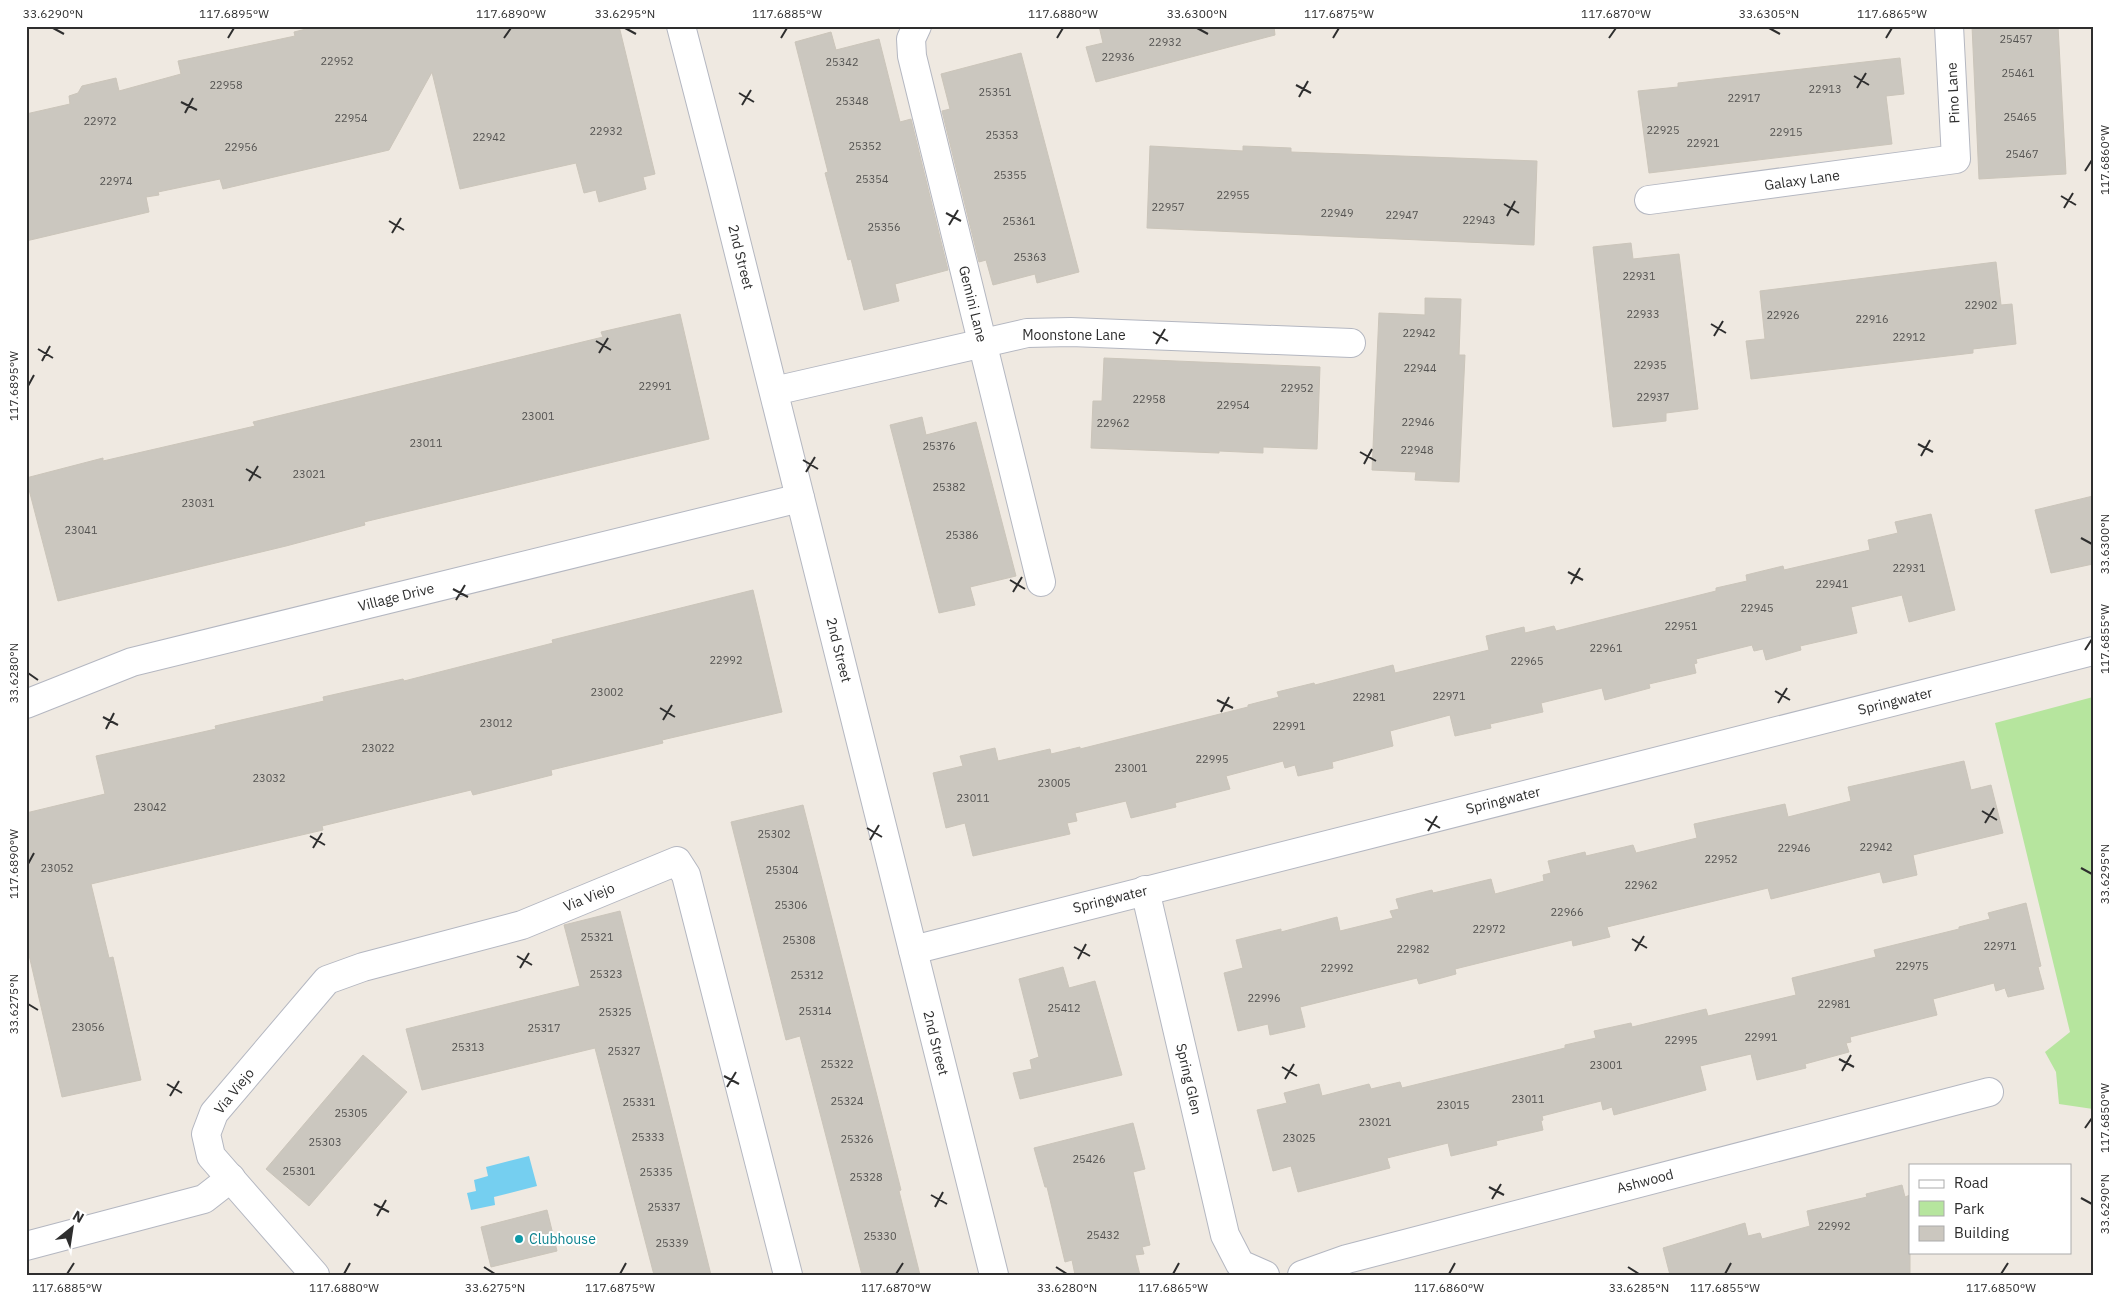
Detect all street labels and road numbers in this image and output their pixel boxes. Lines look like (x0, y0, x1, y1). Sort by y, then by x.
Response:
street label: Pino Lane (1942, 62, 1964, 124)
street label: Galaxy Lane (1763, 166, 1841, 194)
street label: 2nd Street (724, 223, 758, 291)
street label: Gemini Lane (955, 264, 991, 344)
street label: Moonstone Lane (1022, 326, 1126, 344)
street label: Village Drive (356, 579, 436, 615)
street label: 2nd Street (822, 616, 856, 684)
street label: Springwater (1856, 683, 1934, 719)
street label: Springwater (1464, 782, 1542, 818)
street label: Via Viejo (561, 879, 617, 915)
street label: Springwater (1071, 881, 1149, 917)
street label: 2nd Street (919, 1009, 953, 1077)
street label: Spring Glen (1172, 1042, 1206, 1116)
street label: Via Viejo (210, 1064, 258, 1118)
street label: Ashwood (1615, 1165, 1675, 1197)

